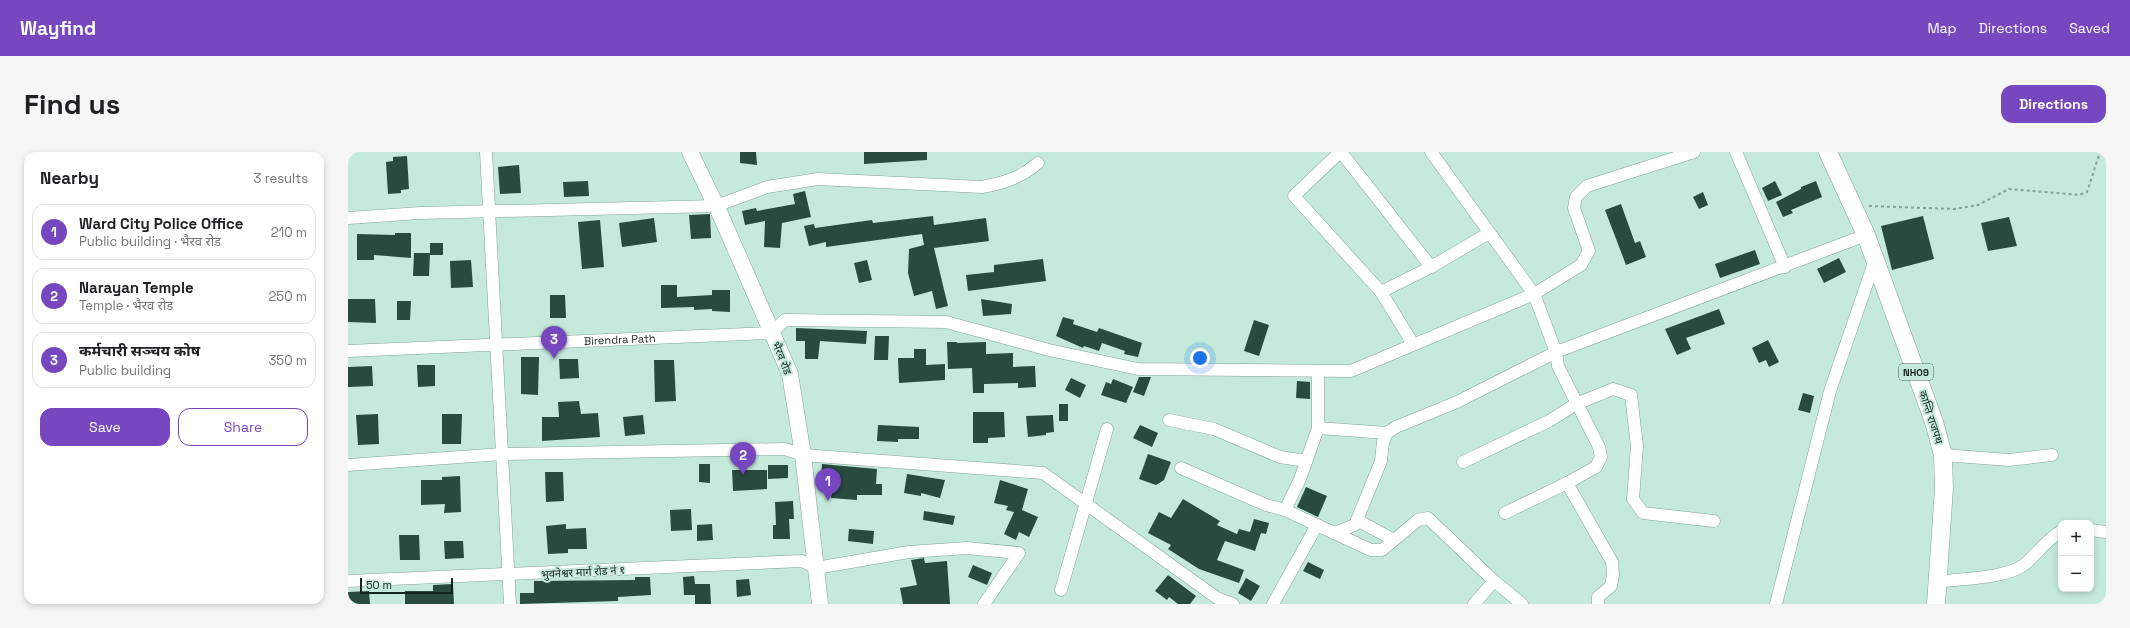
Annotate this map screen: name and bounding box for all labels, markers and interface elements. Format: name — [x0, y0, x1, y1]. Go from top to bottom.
text: Wayfind — [20, 16, 96, 41]
text: Map — [1927, 19, 1957, 37]
text: Directions — [1979, 19, 2047, 37]
text: Saved — [2069, 19, 2110, 37]
button: Directions — [2001, 85, 2106, 123]
text: Find us — [24, 86, 121, 122]
text: Nearby — [40, 167, 99, 189]
text: 3 results — [254, 170, 308, 187]
text: Ward City Police Office — [79, 214, 244, 233]
text: 1 — [51, 224, 57, 241]
text: 210 m — [271, 224, 307, 241]
text: Public building · भैरव रोड — [79, 233, 221, 250]
text: Narayan Temple — [79, 278, 194, 297]
text: 2 — [50, 288, 58, 305]
text: 250 m — [269, 288, 307, 305]
text: Temple · भैरव रोड — [79, 297, 173, 314]
pin: 3 — [541, 326, 567, 359]
street label: Birendra Path — [584, 331, 656, 348]
street label: भैरव रोड — [769, 339, 795, 377]
text: कर्मचारी सञ्चय कोष — [79, 341, 200, 360]
your location — [1190, 348, 1210, 368]
text: 3 — [50, 352, 58, 369]
text: 350 m — [269, 352, 307, 369]
text: Public building — [79, 362, 171, 379]
road number: NH09 — [1899, 364, 1933, 380]
street label: कान्ति राजपथ — [1916, 388, 1947, 446]
button: Save — [40, 408, 170, 446]
button: Share — [178, 408, 308, 446]
pin: 2 — [730, 442, 756, 475]
pin: 1 — [815, 468, 841, 501]
map controls — [2058, 520, 2094, 592]
button: + — [2058, 520, 2094, 556]
button: − — [2058, 556, 2094, 592]
street label: भुवनेश्वर मार्ग रोड नं १ — [541, 563, 625, 581]
scale bar — [360, 576, 453, 595]
text: 50 m — [366, 578, 392, 592]

